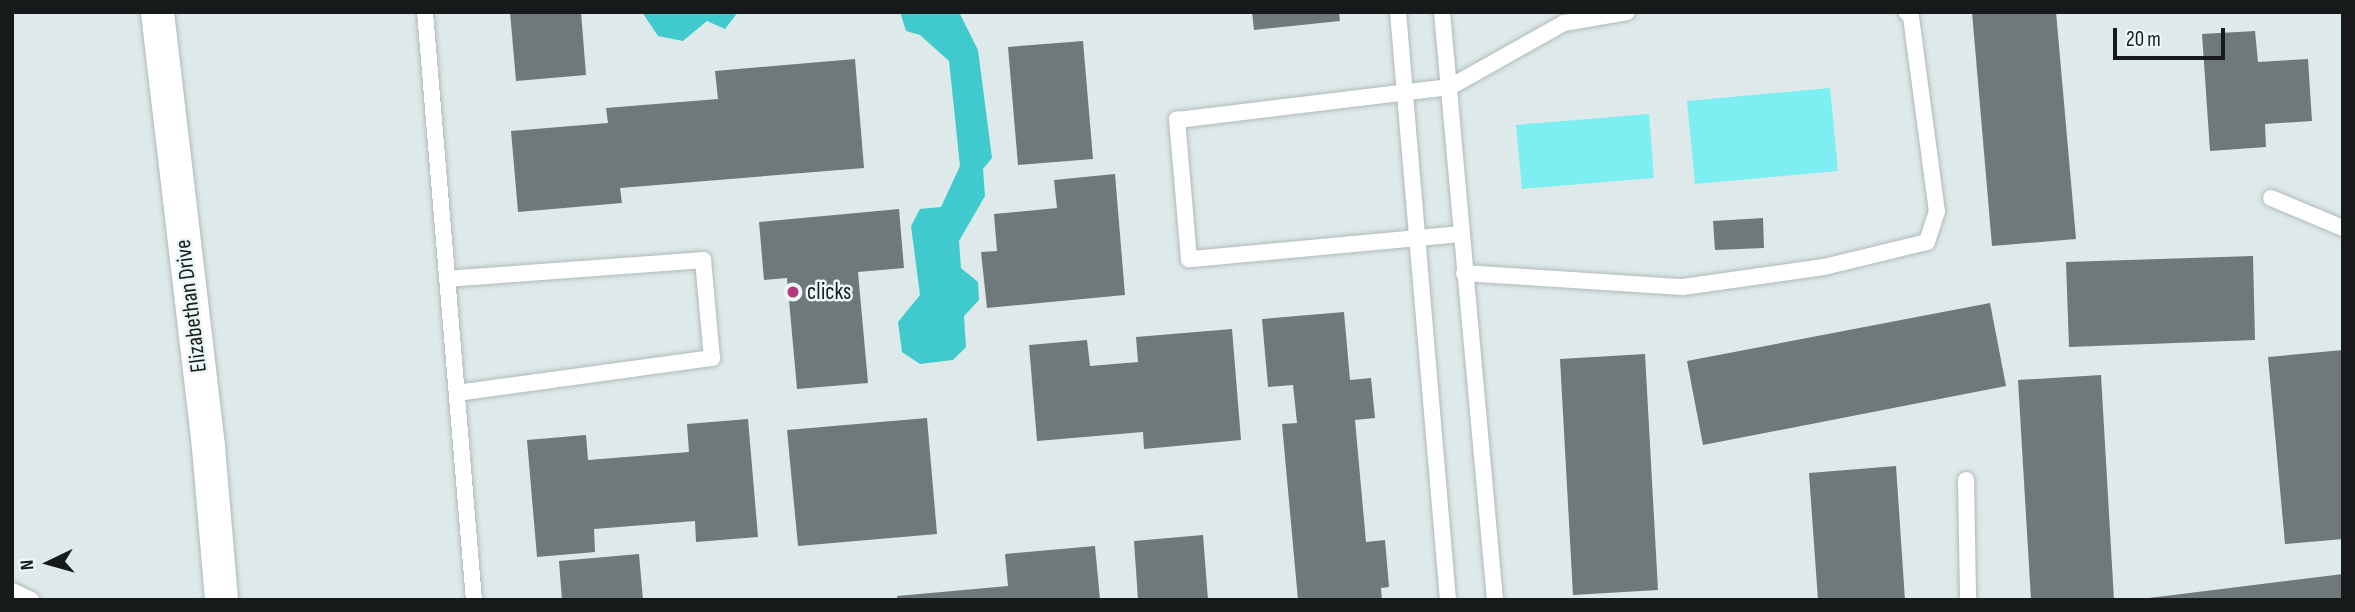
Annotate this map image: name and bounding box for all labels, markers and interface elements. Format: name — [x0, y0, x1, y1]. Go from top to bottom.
scale bar — [2117, 14, 2229, 58]
text: 20 m — [2126, 27, 2161, 52]
street label: Elizabethan Drive — [169, 238, 213, 374]
place label: clicks — [807, 278, 851, 306]
marker: clicks — [785, 284, 801, 300]
north arrow — [14, 528, 84, 598]
text: N — [16, 559, 39, 571]

